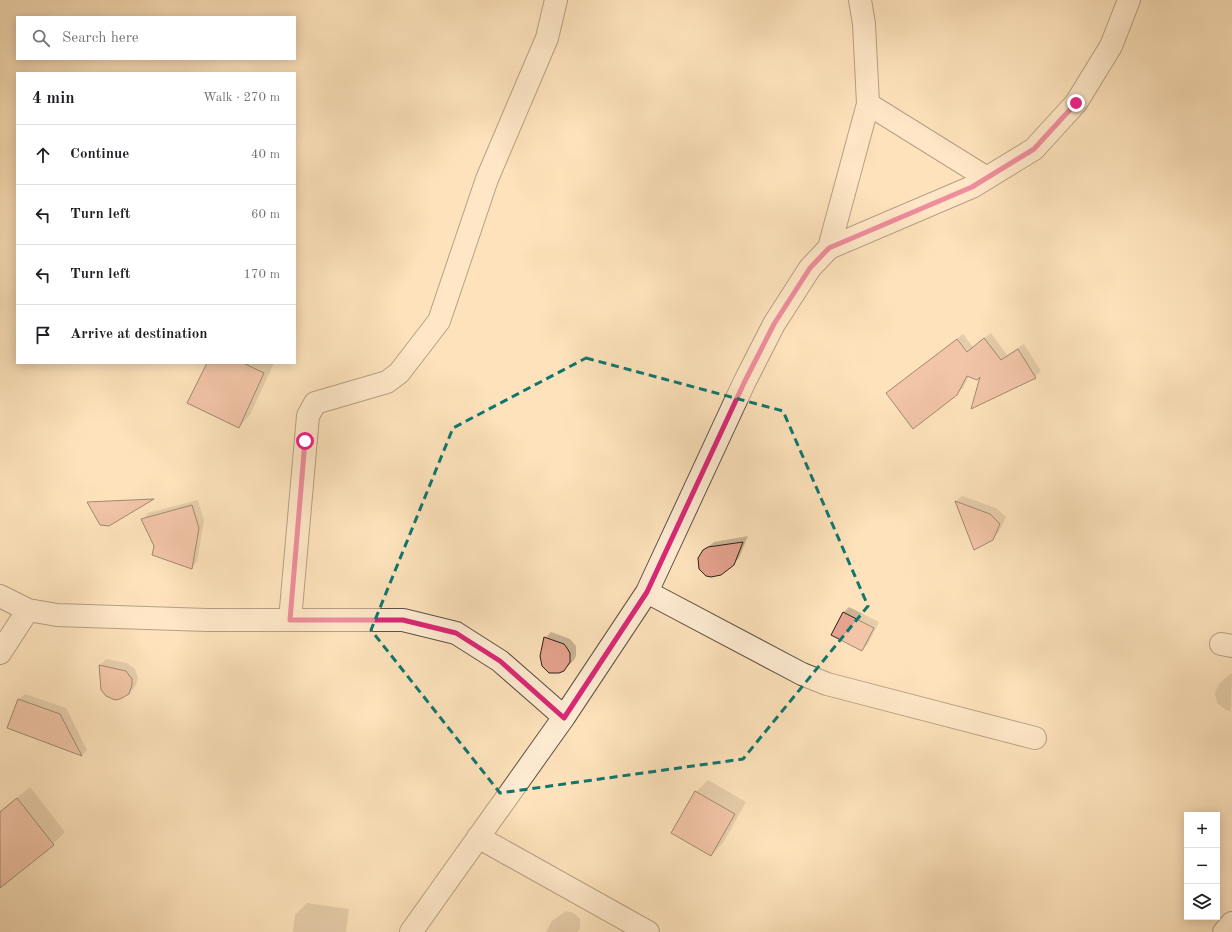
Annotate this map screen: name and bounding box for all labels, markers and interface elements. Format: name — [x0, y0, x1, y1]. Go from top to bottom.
search box — [16, 16, 296, 60]
icon: search — [30, 27, 52, 49]
text: Search here — [62, 31, 139, 46]
text: 4 min — [32, 90, 75, 107]
text: Walk · 270 m — [203, 91, 280, 104]
route end — [1067, 94, 1085, 112]
icon: ahead — [32, 144, 54, 166]
text: Continue — [70, 147, 129, 162]
text: 40 m — [251, 148, 280, 161]
icon: left — [32, 204, 54, 226]
text: Turn left — [70, 207, 130, 222]
text: 60 m — [251, 208, 280, 221]
icon: left — [32, 264, 54, 286]
text: Turn left — [70, 267, 130, 282]
text: 170 m — [243, 268, 280, 281]
icon: arrive — [32, 324, 54, 346]
text: Arrive at destination — [70, 327, 208, 342]
route start — [296, 432, 314, 450]
map controls — [1184, 812, 1220, 920]
button: + — [1184, 812, 1220, 848]
button: − — [1184, 848, 1220, 884]
button: layers — [1184, 884, 1220, 920]

